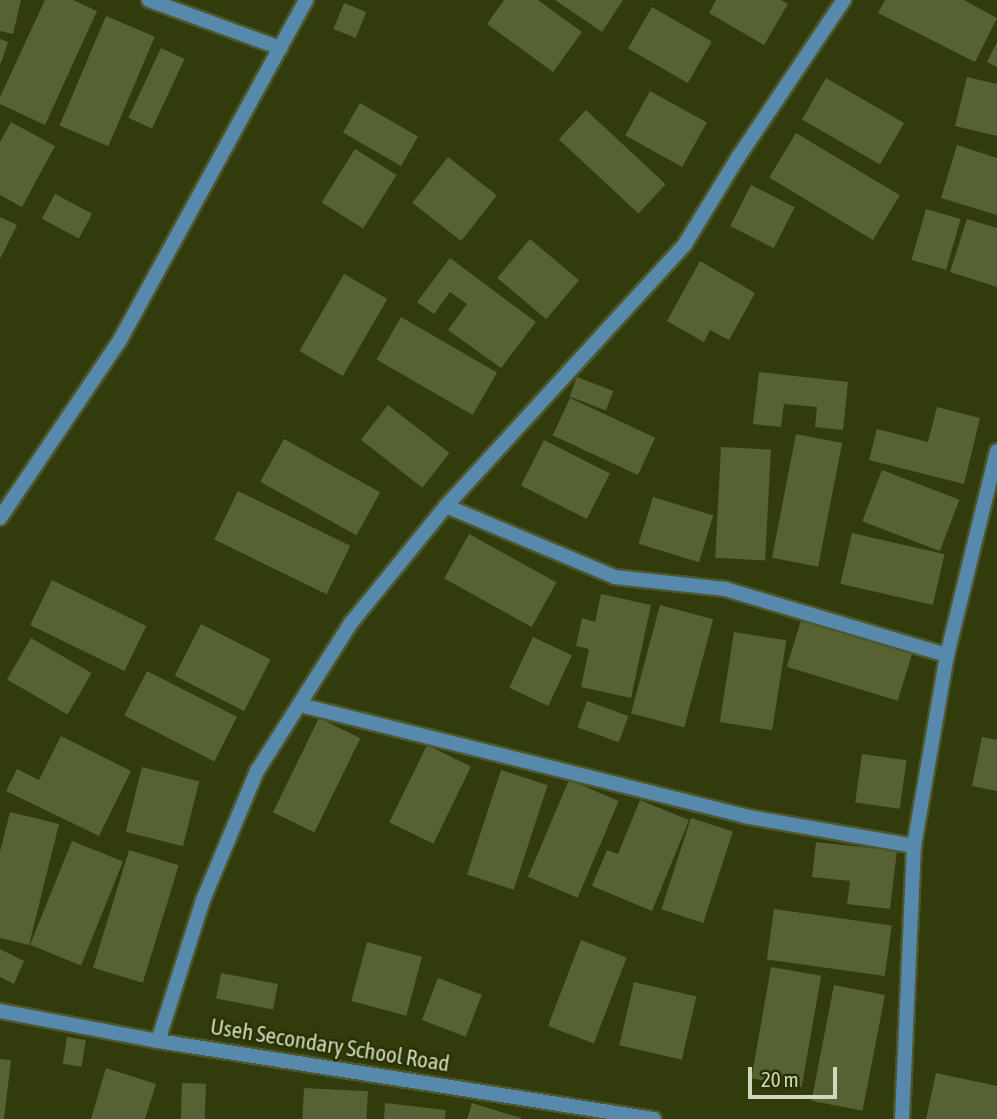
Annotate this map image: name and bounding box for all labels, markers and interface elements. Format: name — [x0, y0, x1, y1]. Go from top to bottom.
street label: Useh Secondary School Road — [208, 1012, 452, 1078]
scale bar — [752, 1052, 841, 1096]
text: 20 m — [761, 1067, 799, 1091]

